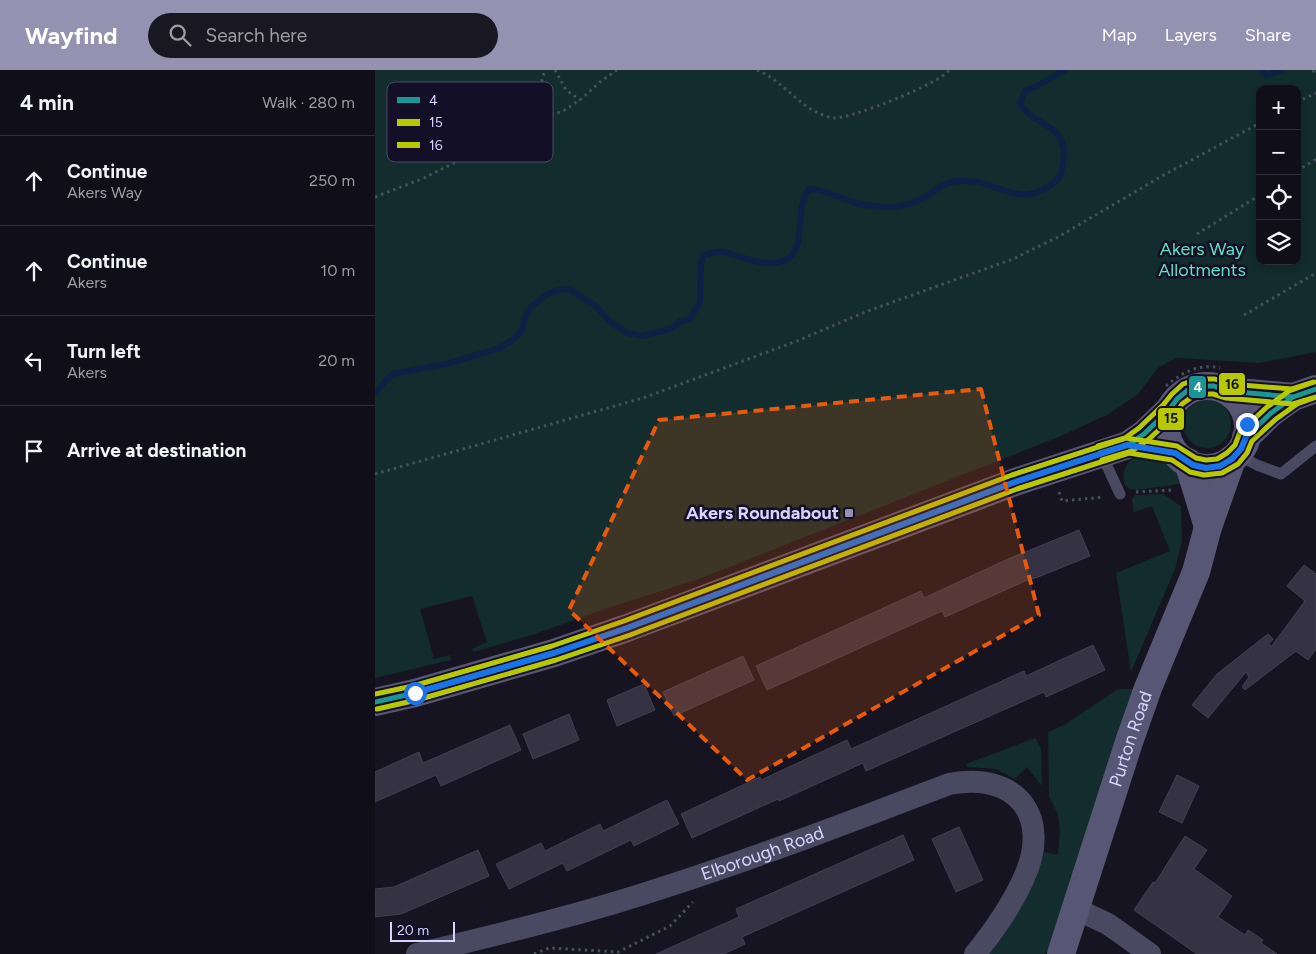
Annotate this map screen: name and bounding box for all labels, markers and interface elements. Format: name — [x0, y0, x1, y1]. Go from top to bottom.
search box — [148, 13, 498, 58]
text: Wayfind — [25, 21, 118, 50]
icon: search — [166, 21, 194, 49]
text: Search here — [206, 24, 307, 47]
text: Map — [1102, 24, 1137, 46]
text: Layers — [1165, 24, 1217, 46]
text: Share — [1245, 24, 1291, 46]
legend — [387, 82, 553, 162]
map controls — [1256, 85, 1301, 265]
button: + — [1256, 85, 1301, 130]
text: 4 min — [20, 90, 74, 115]
text: 4 — [429, 92, 438, 109]
text: Walk · 280 m — [262, 93, 355, 112]
text: 15 — [429, 114, 443, 131]
button: − — [1256, 130, 1301, 175]
text: 16 — [429, 137, 443, 154]
text: Continue — [67, 160, 147, 183]
icon: ahead — [20, 167, 48, 195]
text: 250 m — [309, 171, 355, 190]
button: locate — [1256, 175, 1301, 220]
text: Akers Way — [67, 183, 142, 202]
button: layers — [1256, 220, 1301, 265]
park label: Akers Way Allotments — [1158, 238, 1246, 281]
text: Continue — [67, 250, 147, 273]
icon: ahead — [20, 257, 48, 285]
text: 10 m — [321, 261, 355, 280]
text: Akers — [67, 273, 107, 292]
text: Turn left — [67, 340, 141, 363]
icon: left — [20, 347, 48, 375]
text: 20 m — [318, 351, 355, 370]
text: Akers — [67, 363, 107, 382]
line badge: 16 — [1218, 372, 1246, 396]
line badge: 4 — [1188, 375, 1207, 399]
text: 16 — [1225, 376, 1239, 393]
text: 4 — [1194, 379, 1203, 396]
line badge: 15 — [1157, 407, 1185, 431]
text: 15 — [1164, 410, 1178, 427]
route end — [1236, 413, 1259, 436]
icon: arrive — [20, 437, 48, 465]
text: Arrive at destination — [67, 439, 246, 462]
place label: Akers Roundabout — [686, 502, 839, 524]
marker: Akers Roundabout — [843, 507, 855, 519]
route start — [404, 682, 427, 705]
street label: Purton Road — [1104, 688, 1157, 790]
street label: Elborough Road — [698, 821, 827, 885]
scale bar — [390, 919, 455, 942]
text: 20 m — [397, 922, 429, 939]

